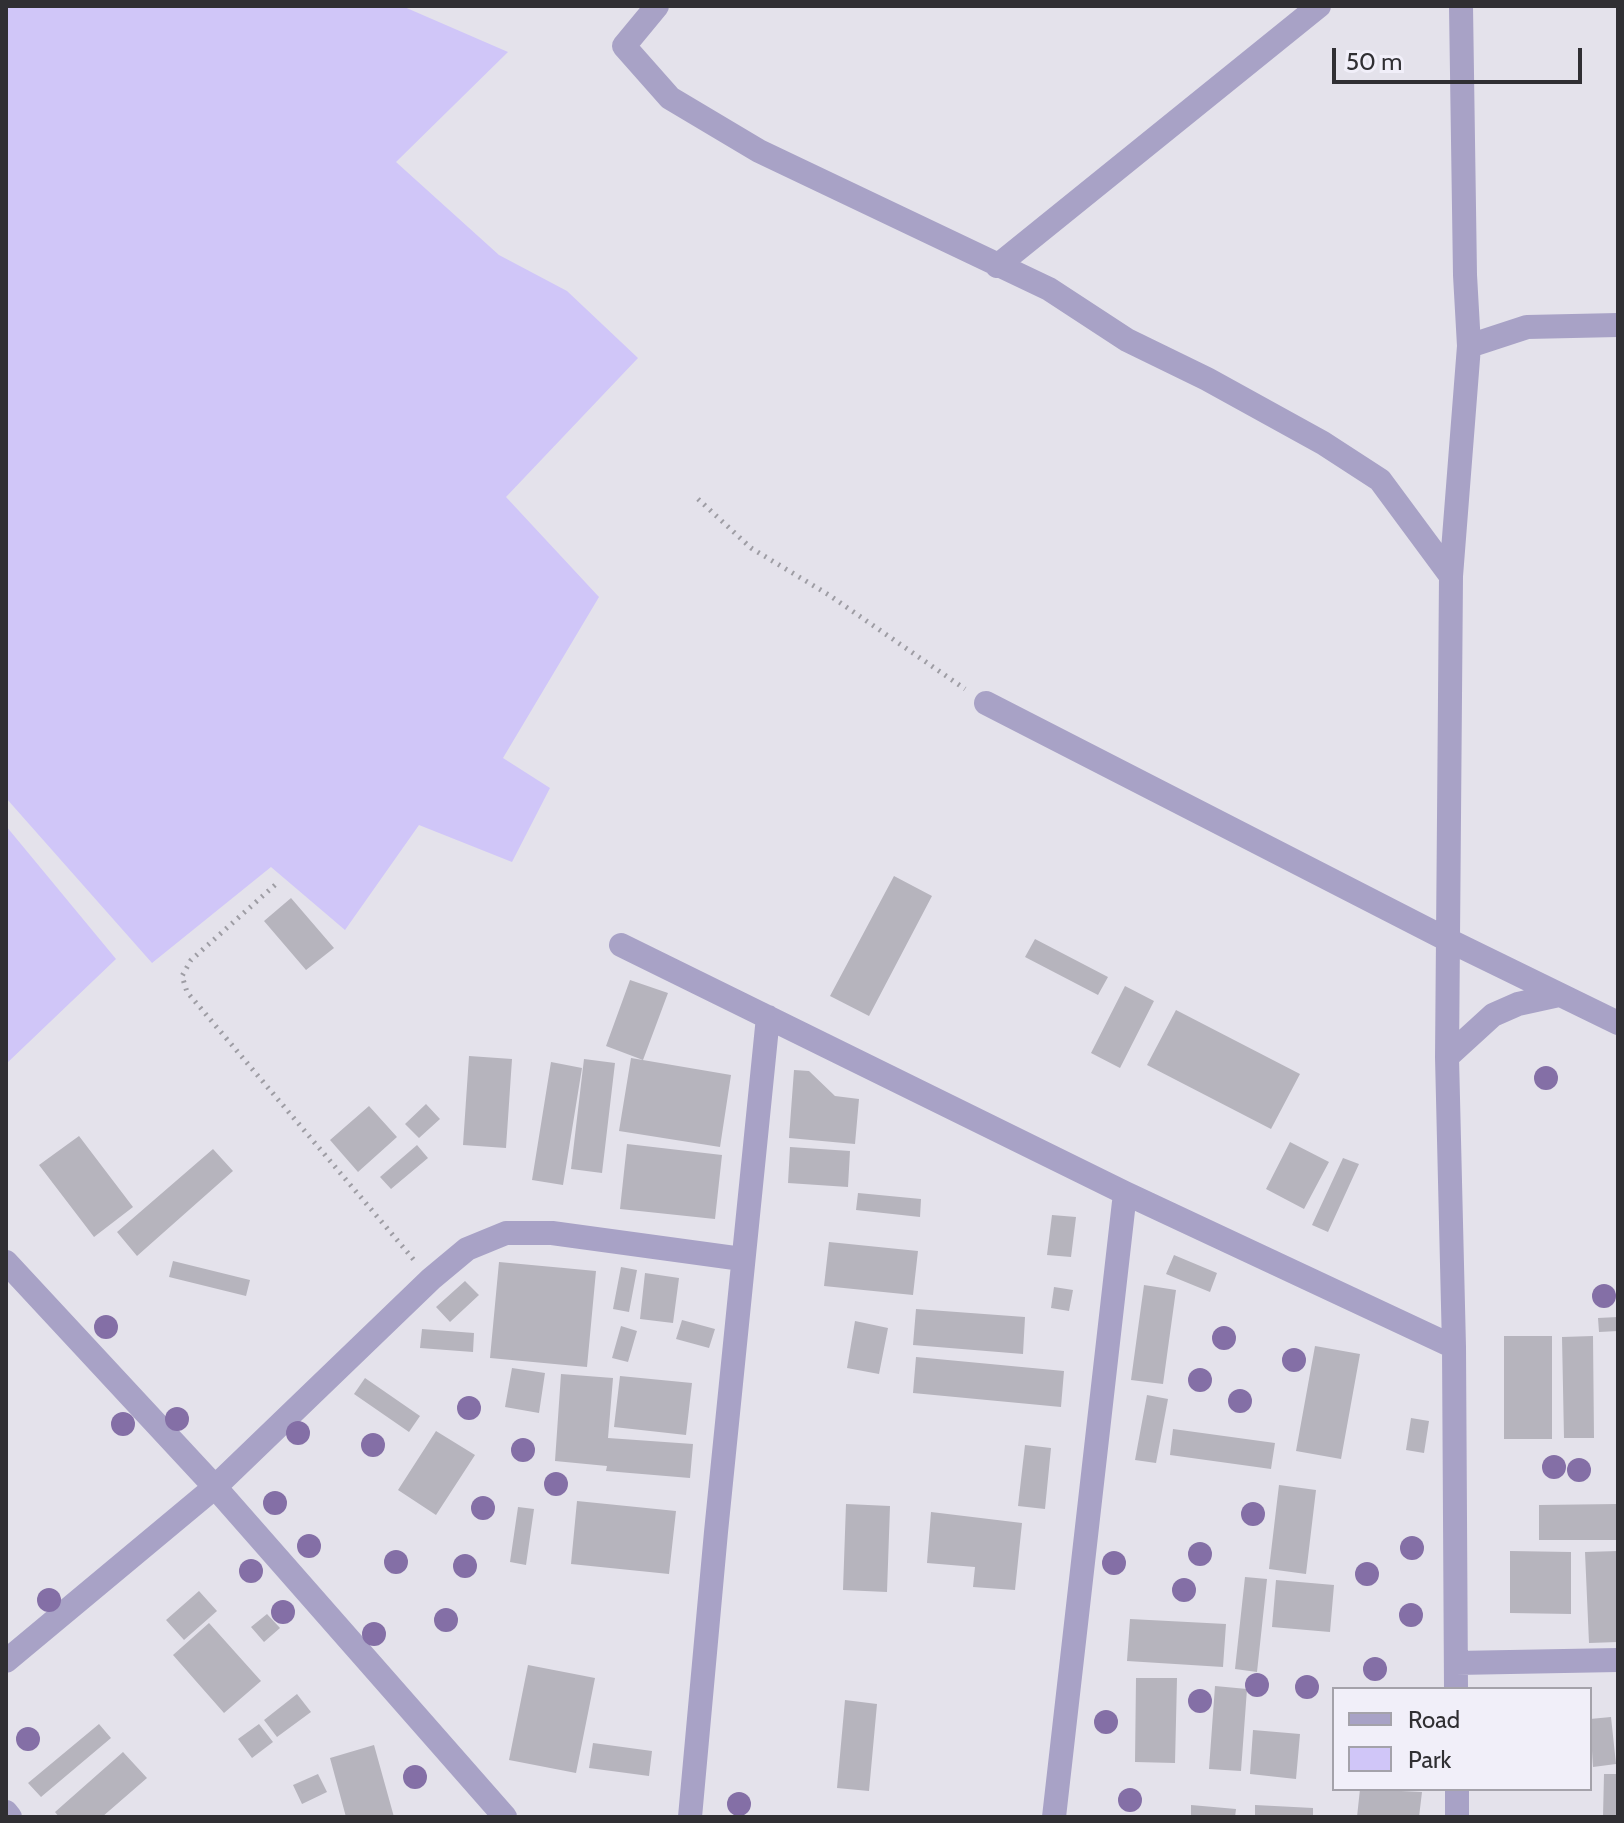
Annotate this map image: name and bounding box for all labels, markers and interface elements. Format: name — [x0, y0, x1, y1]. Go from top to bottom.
scale bar — [1336, 32, 1586, 82]
text: 50 m — [1346, 47, 1402, 76]
legend — [1332, 1687, 1592, 1791]
text: Road — [1408, 1705, 1460, 1734]
text: Park — [1408, 1745, 1451, 1774]

